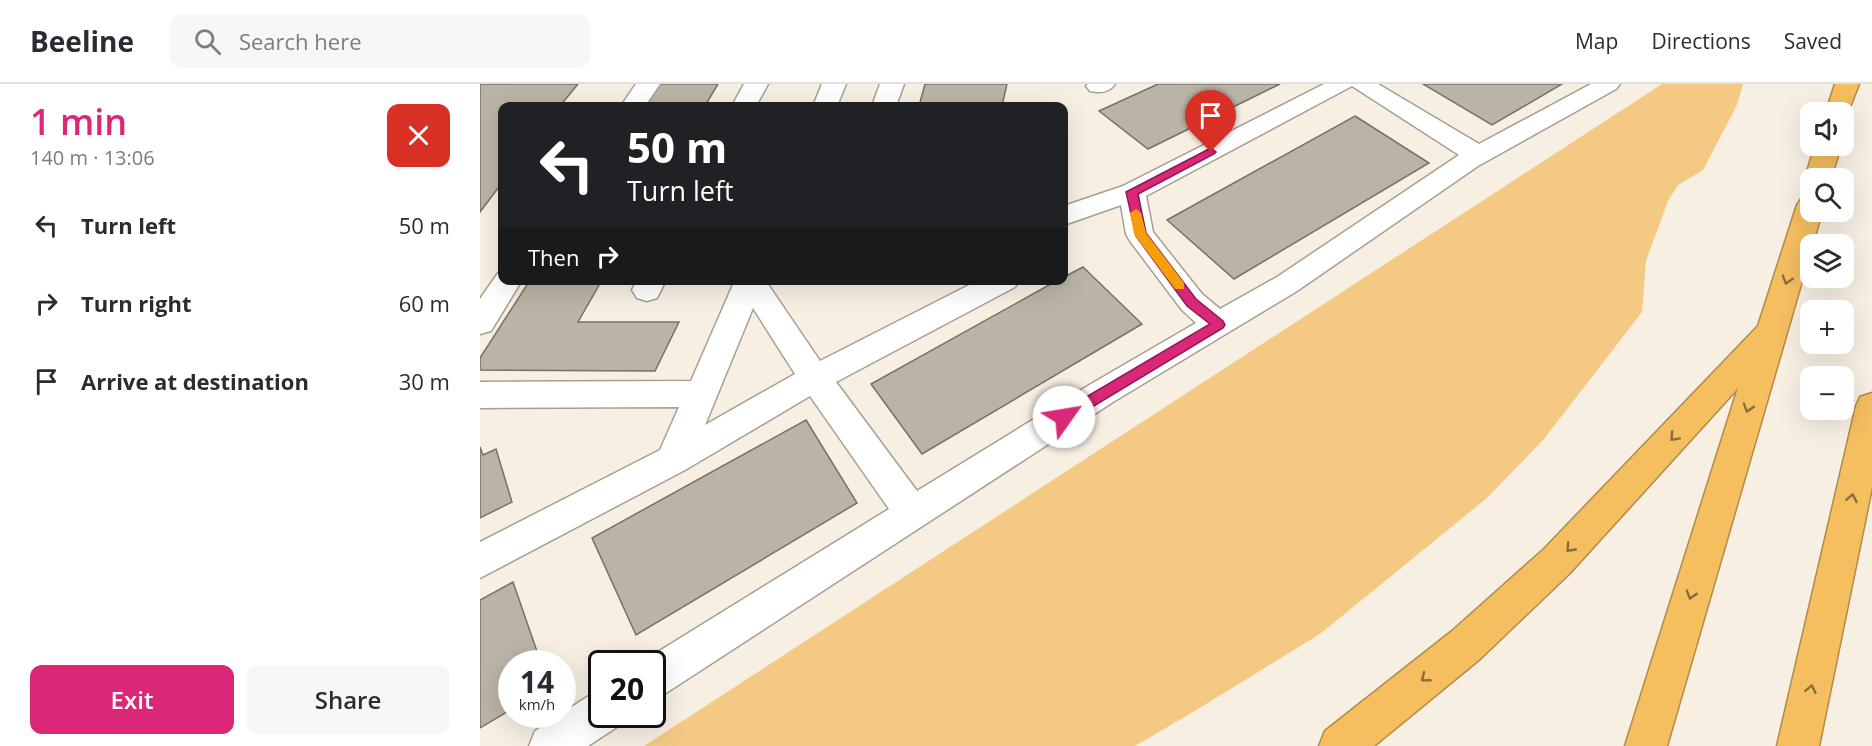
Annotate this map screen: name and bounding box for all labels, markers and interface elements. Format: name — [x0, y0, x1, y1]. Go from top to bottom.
search box — [170, 14, 590, 68]
text: Beeline — [30, 22, 134, 60]
icon: search — [191, 25, 224, 58]
text: Search here — [239, 26, 362, 56]
text: Map — [1575, 27, 1618, 55]
text: Directions — [1651, 27, 1751, 55]
text: Saved — [1784, 27, 1842, 55]
pin — [1185, 90, 1236, 152]
text: 1 min — [30, 97, 127, 146]
icon: arrive — [1194, 99, 1227, 132]
map controls — [1800, 102, 1854, 420]
button: sound — [1800, 102, 1854, 156]
button: close — [387, 104, 450, 167]
text: 50 m — [627, 118, 727, 175]
icon: left — [528, 126, 606, 204]
text: 140 m · 13:06 — [30, 144, 155, 171]
button: search — [1800, 168, 1854, 222]
text: Turn left — [627, 172, 734, 209]
icon: left — [30, 209, 63, 242]
text: Turn left — [81, 210, 176, 240]
text: 50 m — [399, 210, 450, 240]
button: layers — [1800, 234, 1854, 288]
icon: right — [591, 240, 624, 273]
text: Then — [528, 242, 579, 272]
one-way arrow — [1782, 274, 1794, 285]
icon: right — [30, 287, 63, 320]
text: Turn right — [81, 288, 192, 318]
text: 60 m — [399, 288, 450, 318]
button: + — [1800, 300, 1854, 354]
icon: arrive — [30, 365, 63, 398]
text: Arrive at destination — [81, 366, 309, 396]
text: 30 m — [399, 366, 450, 396]
button: − — [1800, 366, 1854, 420]
position arrow — [1032, 385, 1096, 449]
one-way arrow — [1743, 402, 1755, 413]
one-way arrow — [1670, 430, 1681, 440]
one-way arrow — [1845, 493, 1858, 503]
one-way arrow — [1566, 541, 1577, 552]
one-way arrow — [1686, 589, 1698, 600]
speed limit sign: 20 — [588, 650, 666, 728]
text: 14 — [520, 661, 554, 702]
button: Exit — [30, 665, 234, 734]
button: Share — [246, 665, 450, 734]
one-way arrow — [1421, 671, 1432, 682]
one-way arrow — [1804, 684, 1817, 694]
text: km/h — [519, 694, 555, 714]

